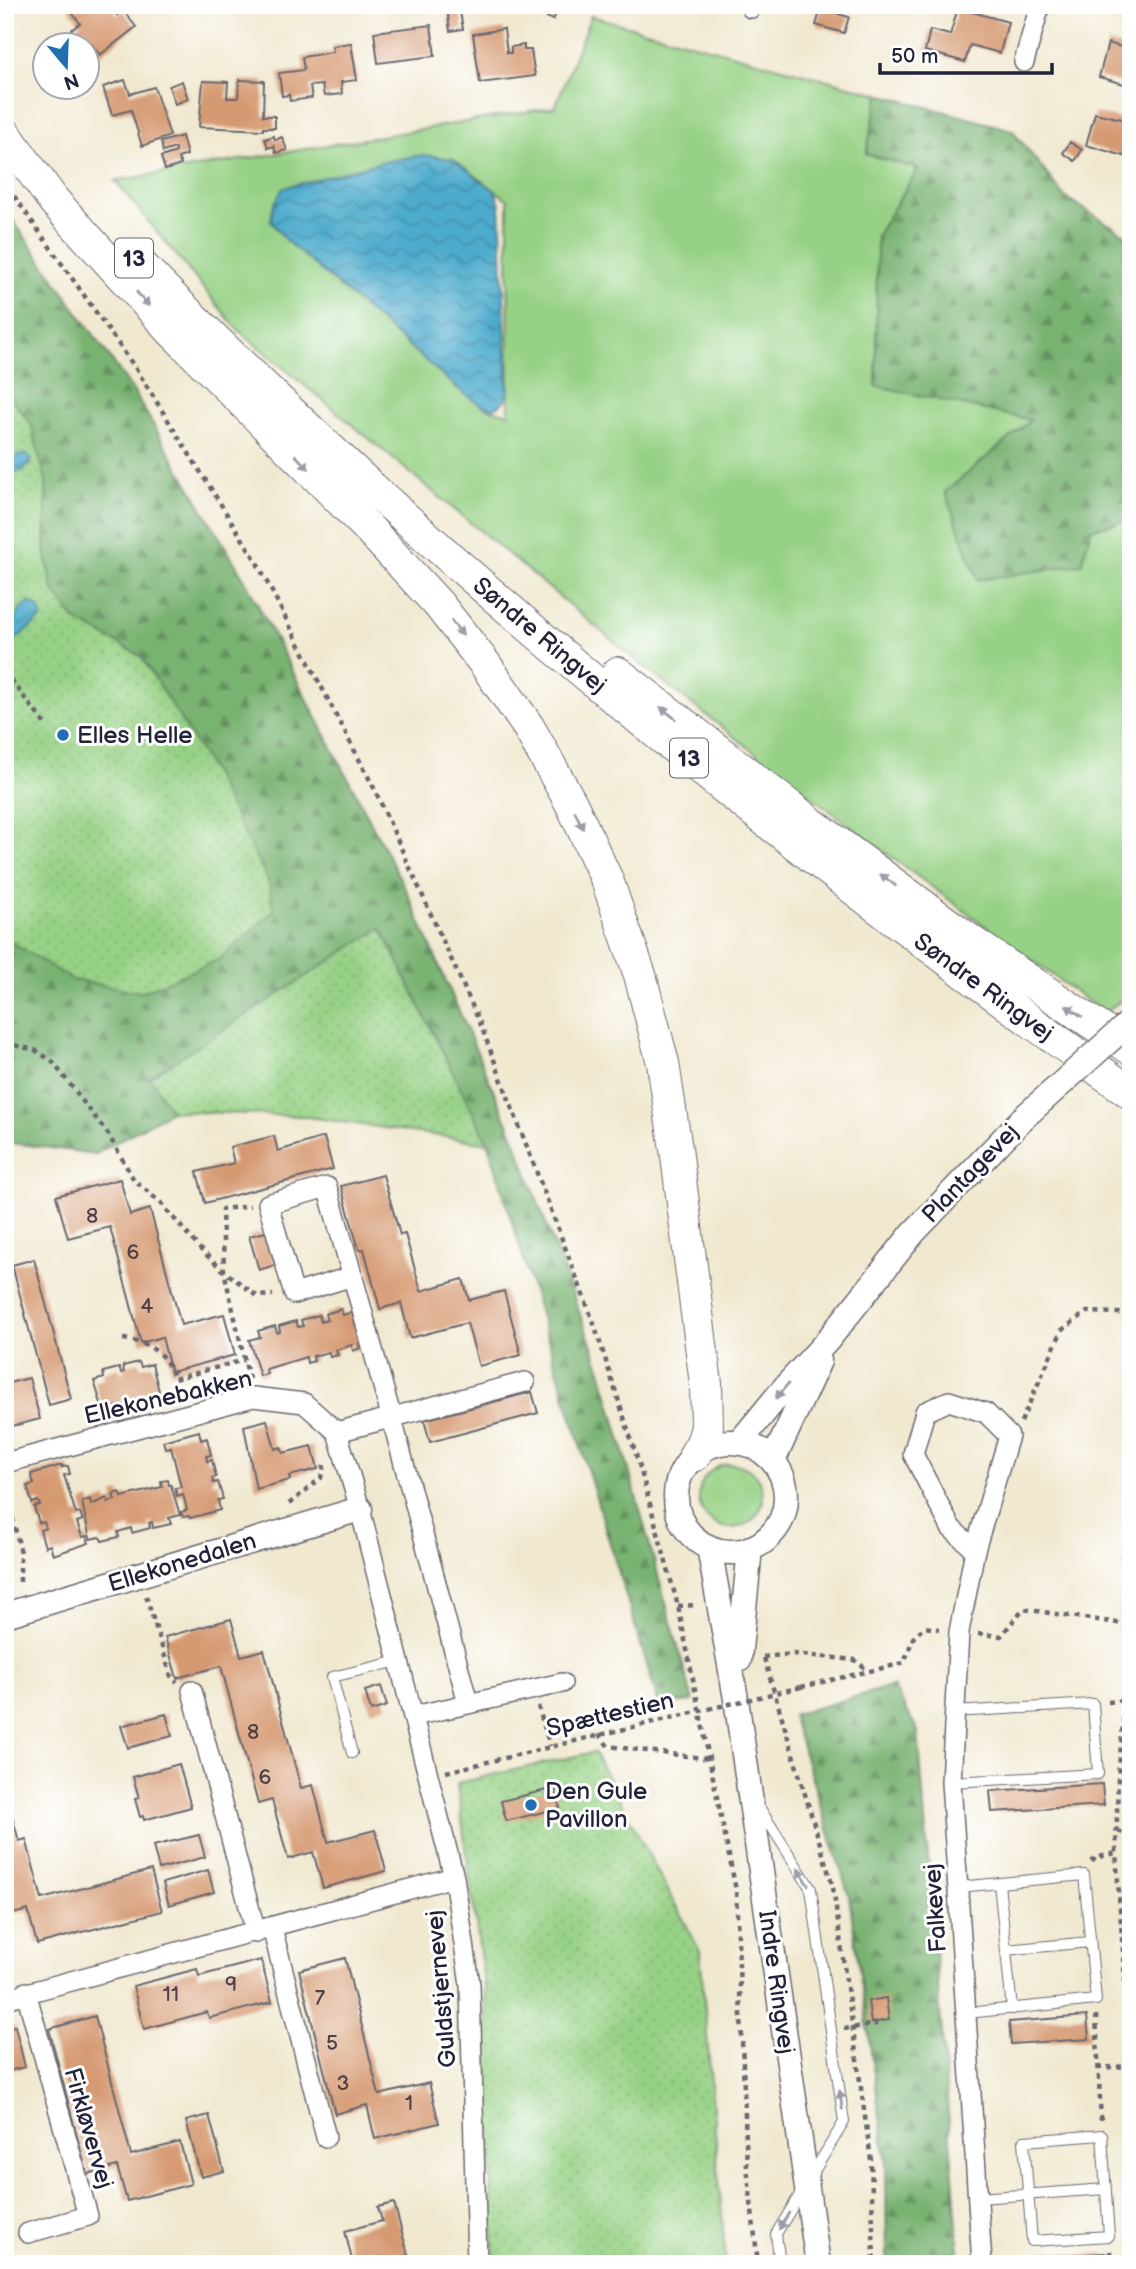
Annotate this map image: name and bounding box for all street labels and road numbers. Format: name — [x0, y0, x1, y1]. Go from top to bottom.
road number: 13 — [115, 238, 153, 278]
street label: Søndre Ringvej — [467, 571, 612, 700]
road number: 13 — [670, 738, 708, 778]
street label: Søndre Ringvej — [908, 927, 1059, 1048]
street label: Plantagevej — [916, 1118, 1025, 1229]
street label: Ellekonebakken — [81, 1364, 255, 1431]
street label: Ellekonedalen — [104, 1526, 260, 1599]
street label: Spættestien — [544, 1686, 677, 1743]
street label: Falkevej — [918, 1862, 953, 1953]
street label: Indre Ringvej — [752, 1908, 801, 2056]
street label: Guldstjernevej — [420, 1909, 463, 2069]
street label: Firkløvervej — [57, 2064, 120, 2192]

